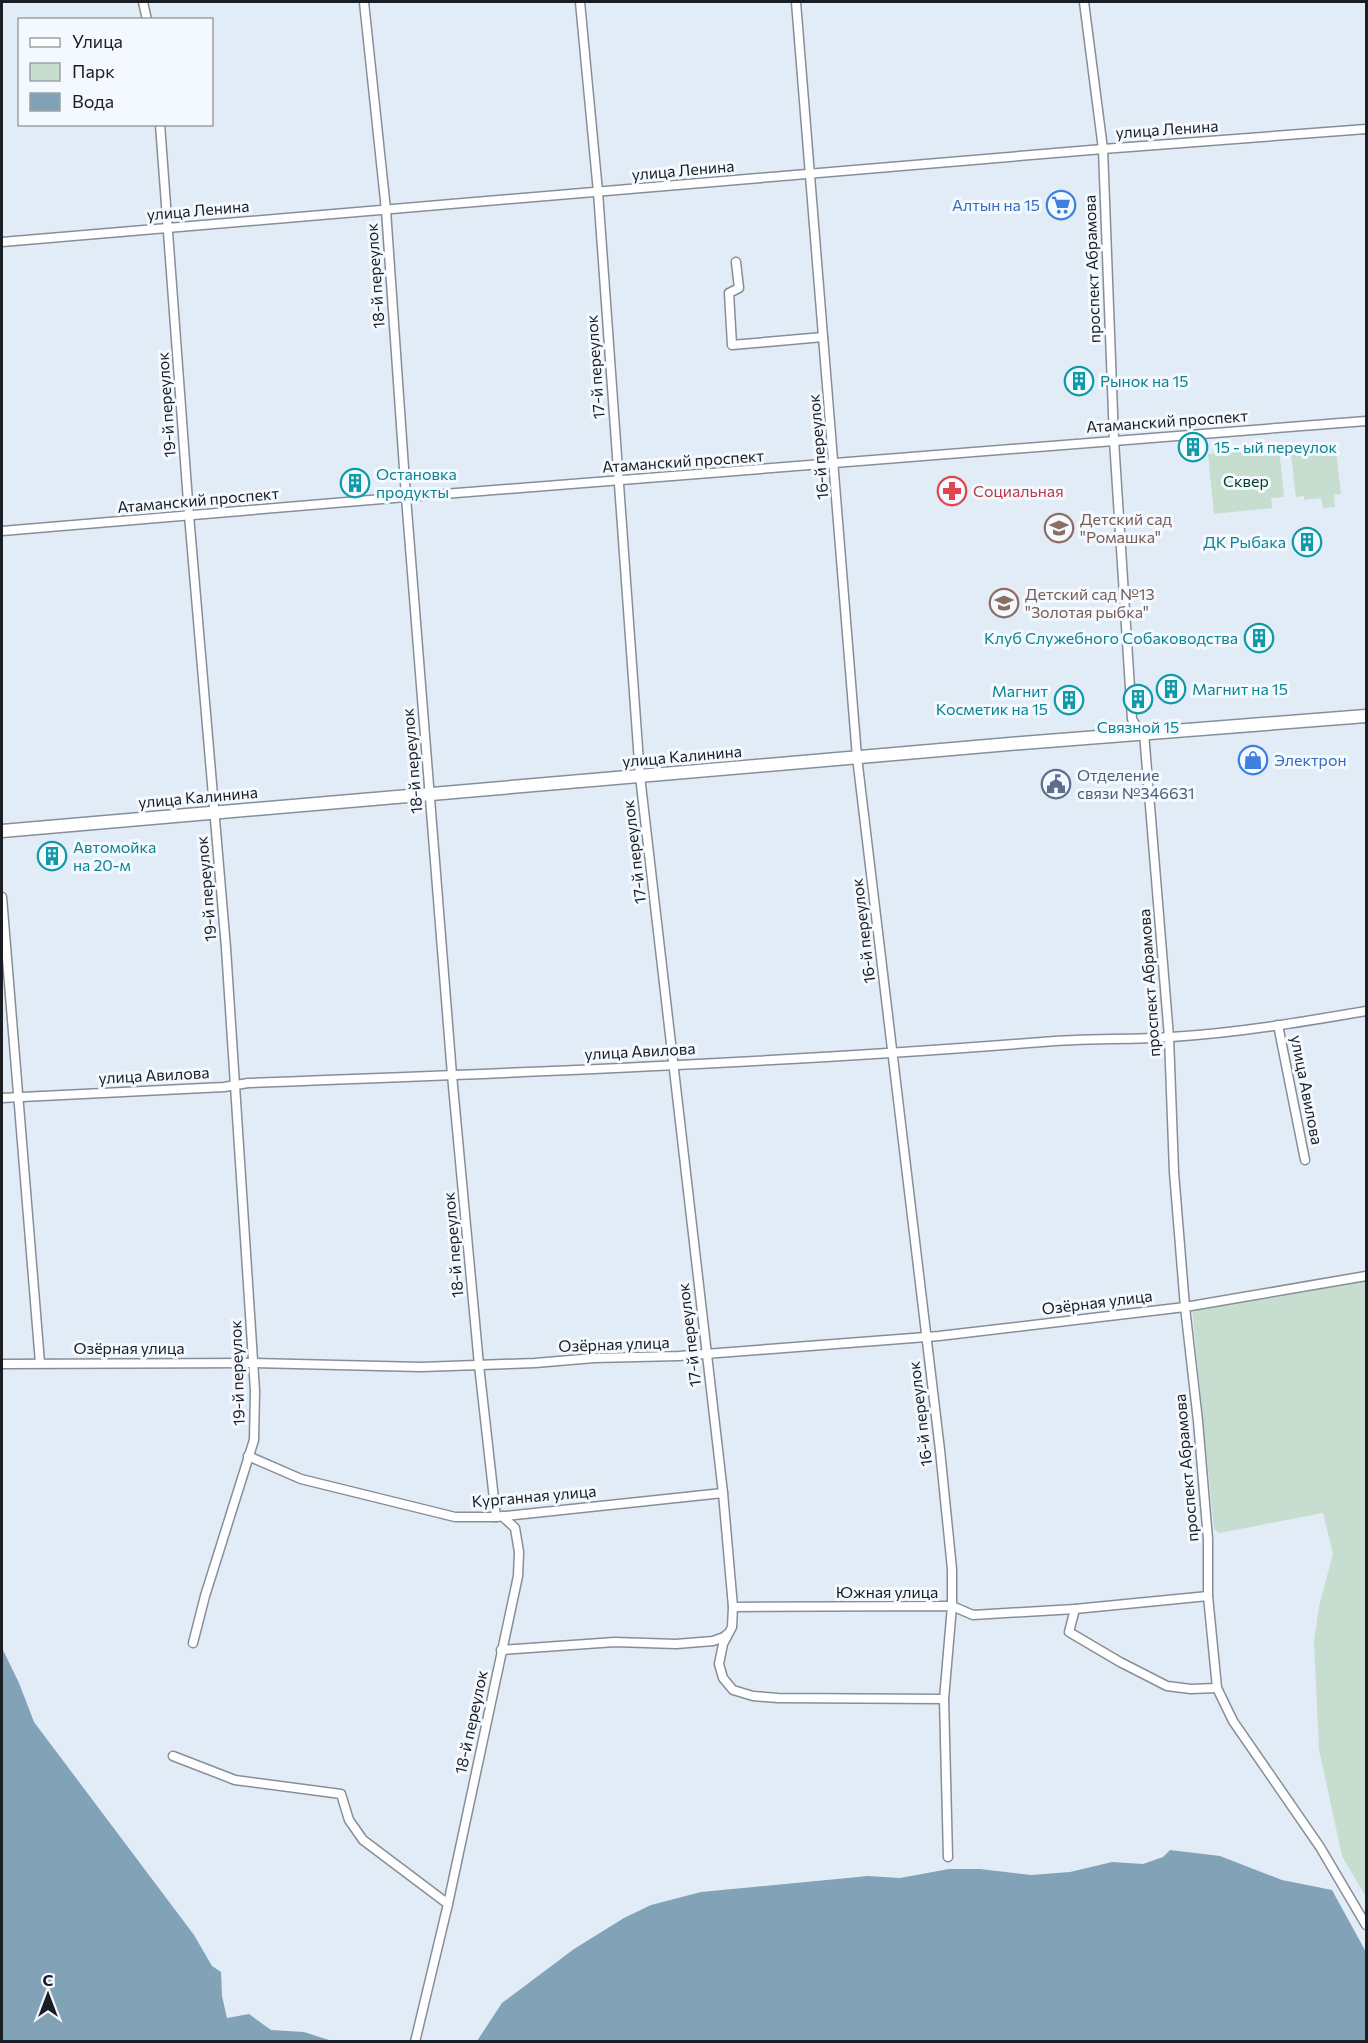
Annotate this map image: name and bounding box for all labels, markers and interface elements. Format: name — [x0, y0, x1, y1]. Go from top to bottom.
legend — [18, 18, 213, 126]
text: Улица — [72, 30, 123, 52]
text: Парк — [72, 60, 115, 82]
text: Вода — [72, 90, 114, 112]
street label: улица Ленина — [1115, 115, 1219, 142]
street label: улица Ленина — [631, 156, 735, 183]
supermarket icon: Алтын на 15 — [1045, 189, 1077, 221]
place label: Алтын на 15 — [952, 195, 1040, 214]
street label: проспект Абрамова — [1079, 195, 1104, 343]
street label: улица Ленина — [146, 196, 250, 223]
street label: 18-й переулок — [361, 222, 388, 329]
street label: 17-й переулок — [581, 314, 608, 420]
street label: 19-й переулок — [152, 351, 179, 458]
building icon: Рынок на 15 — [1063, 365, 1095, 397]
place label: Рынок на 15 — [1100, 371, 1188, 390]
street label: 16-й переулок — [803, 393, 832, 501]
street label: Атаманский проспект — [1085, 405, 1249, 436]
building icon: 15 - ый переулок — [1177, 431, 1209, 463]
place label: 15 - ый переулок — [1214, 437, 1337, 456]
street label: Атаманский проспект — [601, 445, 765, 476]
place label: Остановка продукты — [376, 464, 457, 501]
building icon: Остановка продукты — [339, 467, 371, 499]
park label: Сквер — [1223, 471, 1269, 490]
pharmacy icon: Социальная — [936, 475, 968, 507]
place label: Социальная — [973, 481, 1064, 500]
street label: Атаманский проспект — [116, 483, 280, 516]
place label: Детский сад "Ромашка" — [1080, 509, 1172, 546]
school or university icon: Детский сад "Ромашка" — [1043, 512, 1075, 544]
building icon: ДК Рыбака — [1291, 526, 1323, 558]
place label: ДК Рыбака — [1203, 532, 1286, 551]
place label: Детский сад №13 "Золотая рыбка" — [1025, 584, 1155, 621]
school or university icon: Детский сад №13 "Золотая рыбка" — [988, 587, 1020, 619]
building icon: Клуб Служебного Собаководства — [1243, 622, 1275, 654]
place label: Клуб Служебного Собаководства — [984, 628, 1238, 647]
building icon: Магнит на 15 — [1155, 673, 1187, 705]
place label: Магнит на 15 — [1192, 679, 1288, 698]
place label: Магнит Косметик на 15 — [936, 681, 1048, 718]
building icon: Связной 15 — [1122, 683, 1154, 715]
building icon: Магнит Косметик на 15 — [1053, 684, 1085, 716]
street label: 18-й переулок — [397, 707, 426, 815]
place label: Связной 15 — [1097, 717, 1179, 736]
street label: улица Калинина — [621, 741, 743, 770]
shop icon: Электрон — [1237, 744, 1269, 776]
place label: Электрон — [1274, 750, 1347, 769]
place label: Отделение связи №346631 — [1077, 765, 1195, 802]
public building icon: Отделение связи №346631 — [1040, 768, 1072, 800]
street label: улица Калинина — [137, 782, 259, 811]
street label: 17-й переулок — [618, 799, 649, 905]
street label: 19-й переулок — [191, 835, 220, 943]
place label: Автомойка на 20-м — [73, 837, 156, 874]
building icon: Автомойка на 20-м — [36, 840, 68, 872]
street label: 16-й переулок — [847, 877, 878, 985]
street label: проспект Абрамова — [1134, 908, 1163, 1058]
street label: улица Авилова — [1288, 1034, 1327, 1146]
street label: улица Авилова — [584, 1038, 696, 1063]
street label: улица Авилова — [98, 1062, 210, 1087]
street label: 18-й переулок — [438, 1191, 467, 1299]
street label: 17-й переулок — [673, 1282, 704, 1388]
street label: Озёрная улица — [1041, 1285, 1153, 1318]
street label: 19-й переулок — [225, 1319, 248, 1426]
street label: Озёрная улица — [558, 1332, 670, 1355]
street label: Озёрная улица — [73, 1338, 185, 1357]
street label: 16-й переулок — [904, 1360, 935, 1468]
street label: проспект Абрамова — [1170, 1393, 1201, 1543]
street label: Курганная улица — [471, 1481, 597, 1510]
street label: Южная улица — [836, 1582, 938, 1601]
street label: 18-й переулок — [450, 1668, 491, 1776]
north arrow — [18, 1965, 78, 2025]
text: С — [43, 1970, 54, 1989]

